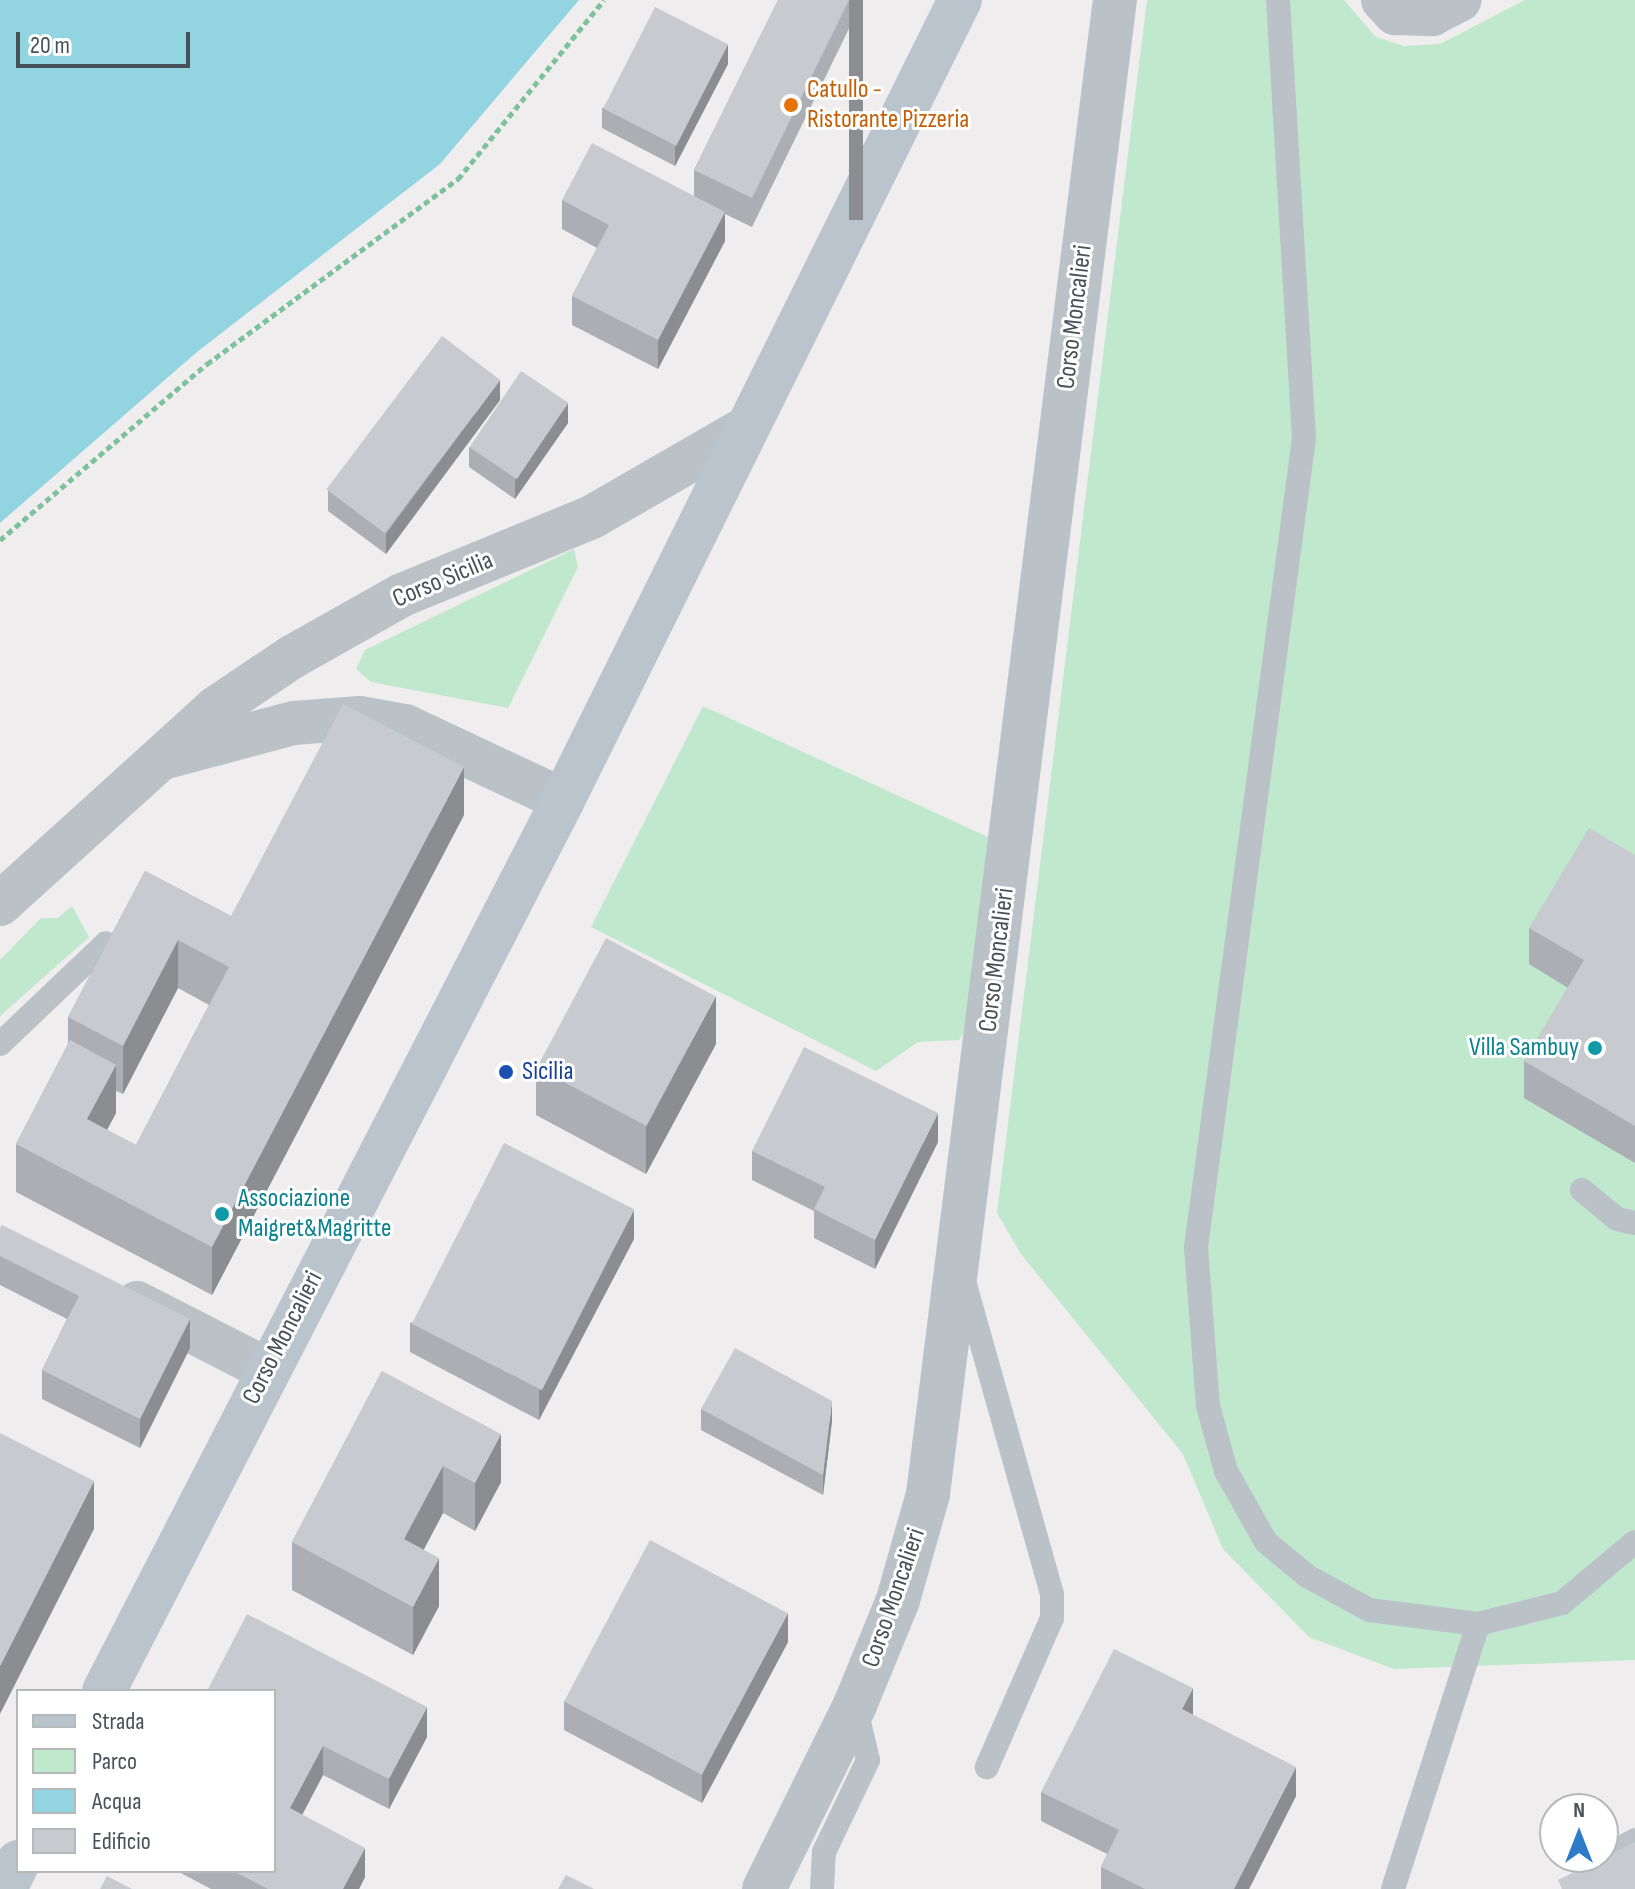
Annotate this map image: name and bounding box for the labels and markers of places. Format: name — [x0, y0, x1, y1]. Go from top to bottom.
place label: Catullo - Ristorante Pizzeria — [807, 74, 969, 136]
marker: Catullo - Ristorante Pizzeria — [782, 96, 800, 114]
place label: Villa Sambuy — [1469, 1032, 1579, 1064]
marker: Villa Sambuy — [1586, 1039, 1604, 1057]
place label: Sicilia — [522, 1056, 573, 1088]
marker: Sicilia — [497, 1063, 515, 1081]
place label: Associazione Maigret&Magritte — [238, 1183, 391, 1244]
marker: Associazione Maigret&Magritte — [213, 1205, 231, 1223]

